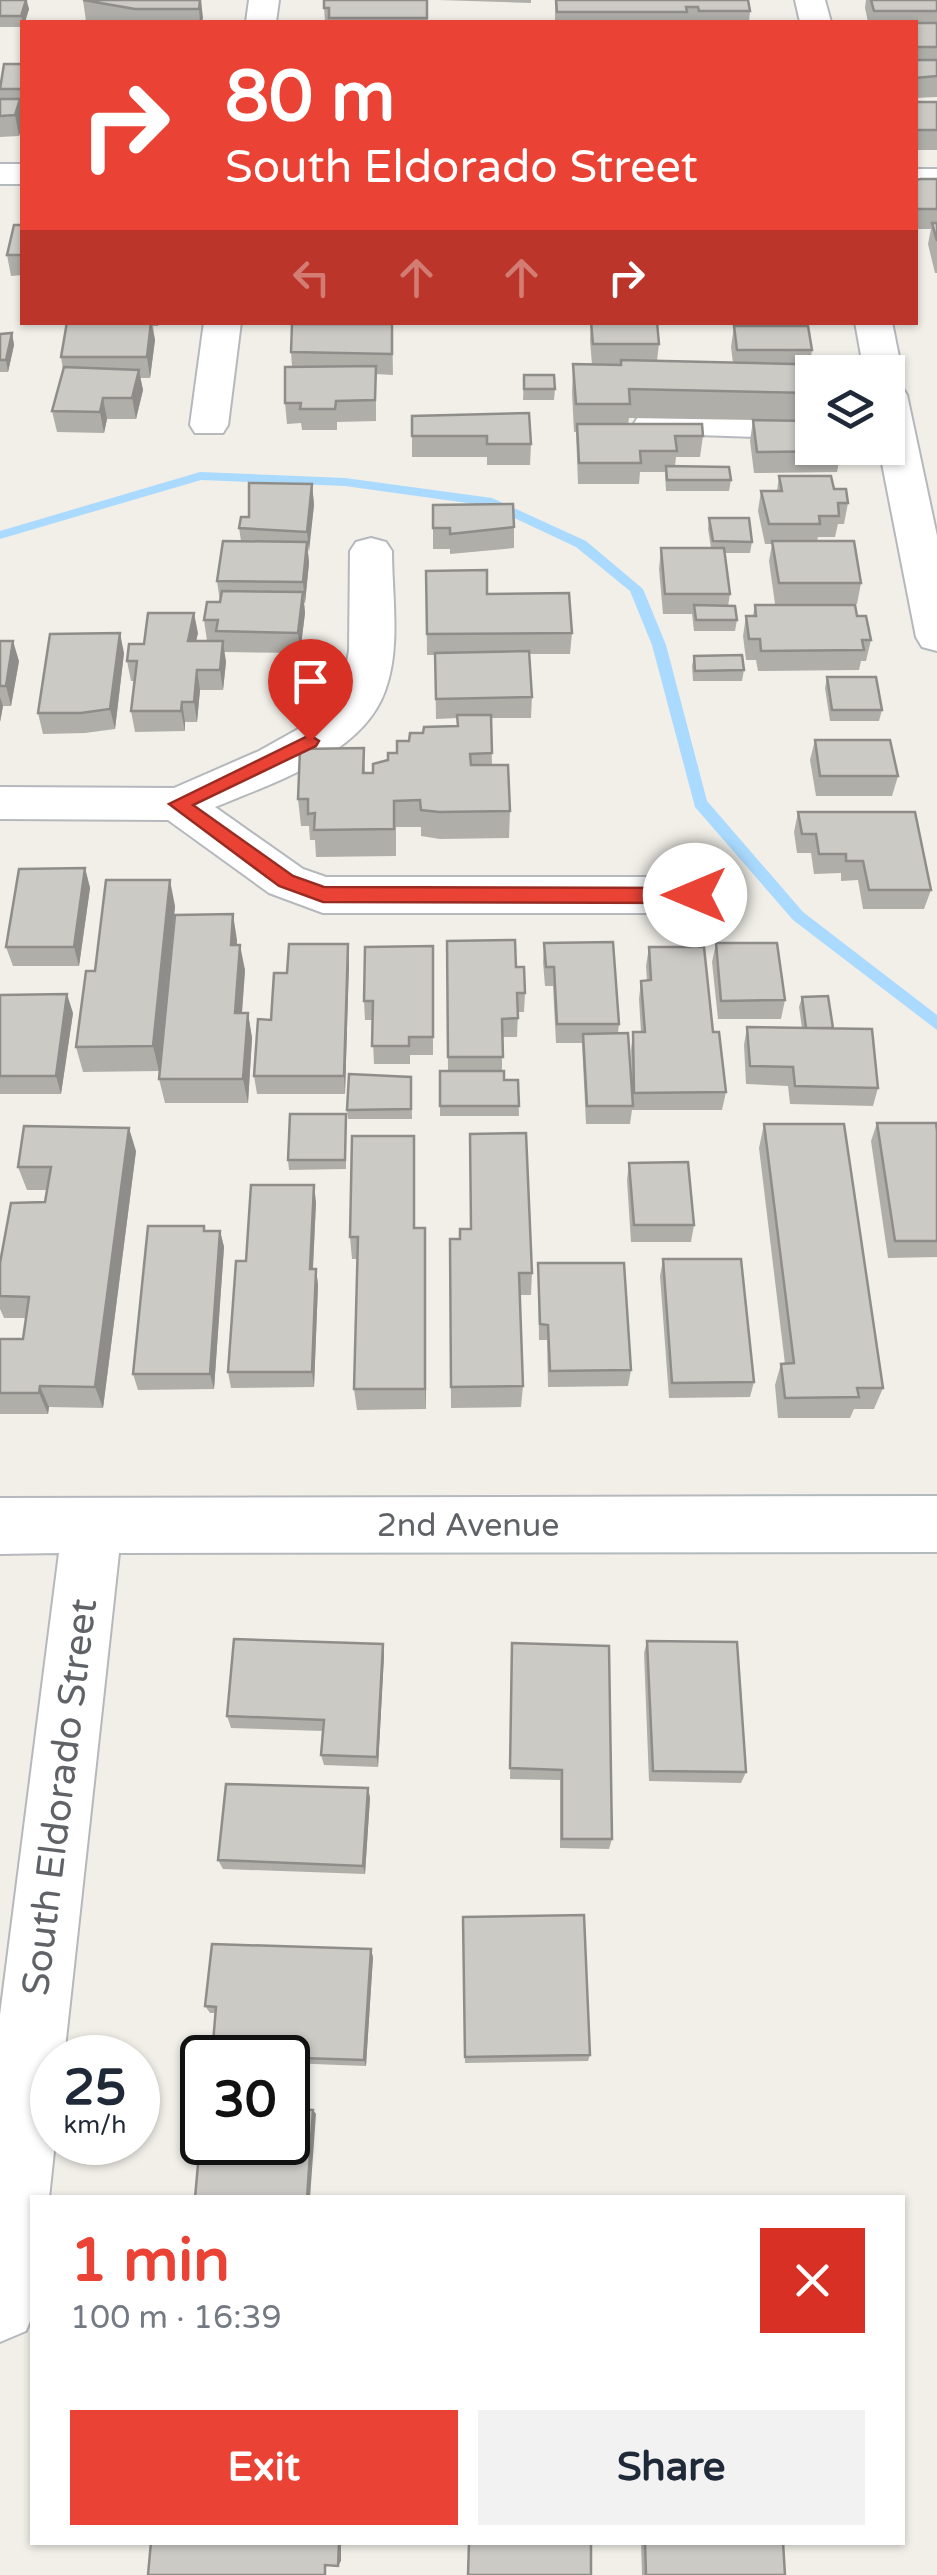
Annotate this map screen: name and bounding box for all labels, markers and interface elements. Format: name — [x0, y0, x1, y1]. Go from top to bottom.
text: 80 m — [225, 56, 395, 140]
icon: right — [60, 60, 190, 190]
text: South Eldorado Street — [225, 141, 698, 195]
icon: left — [284, 250, 339, 305]
icon: ahead — [389, 250, 444, 305]
icon: ahead — [494, 250, 549, 305]
icon: right — [599, 250, 654, 305]
map controls — [795, 355, 905, 465]
button: layers — [795, 355, 905, 465]
pin — [268, 639, 353, 742]
icon: arrive — [283, 654, 338, 709]
position arrow — [643, 843, 747, 947]
street label: 2nd Avenue — [377, 1507, 559, 1545]
street label: South Eldorado Street — [13, 1596, 107, 1998]
speed limit sign: 30 — [180, 2035, 310, 2165]
text: 25 — [64, 2058, 126, 2118]
text: km/h — [64, 2110, 126, 2140]
text: 1 min — [70, 2225, 230, 2297]
button: close — [760, 2228, 865, 2333]
text: 100 m · 16:39 — [70, 2299, 282, 2337]
button: Exit — [70, 2410, 458, 2525]
button: Share — [478, 2410, 865, 2525]

